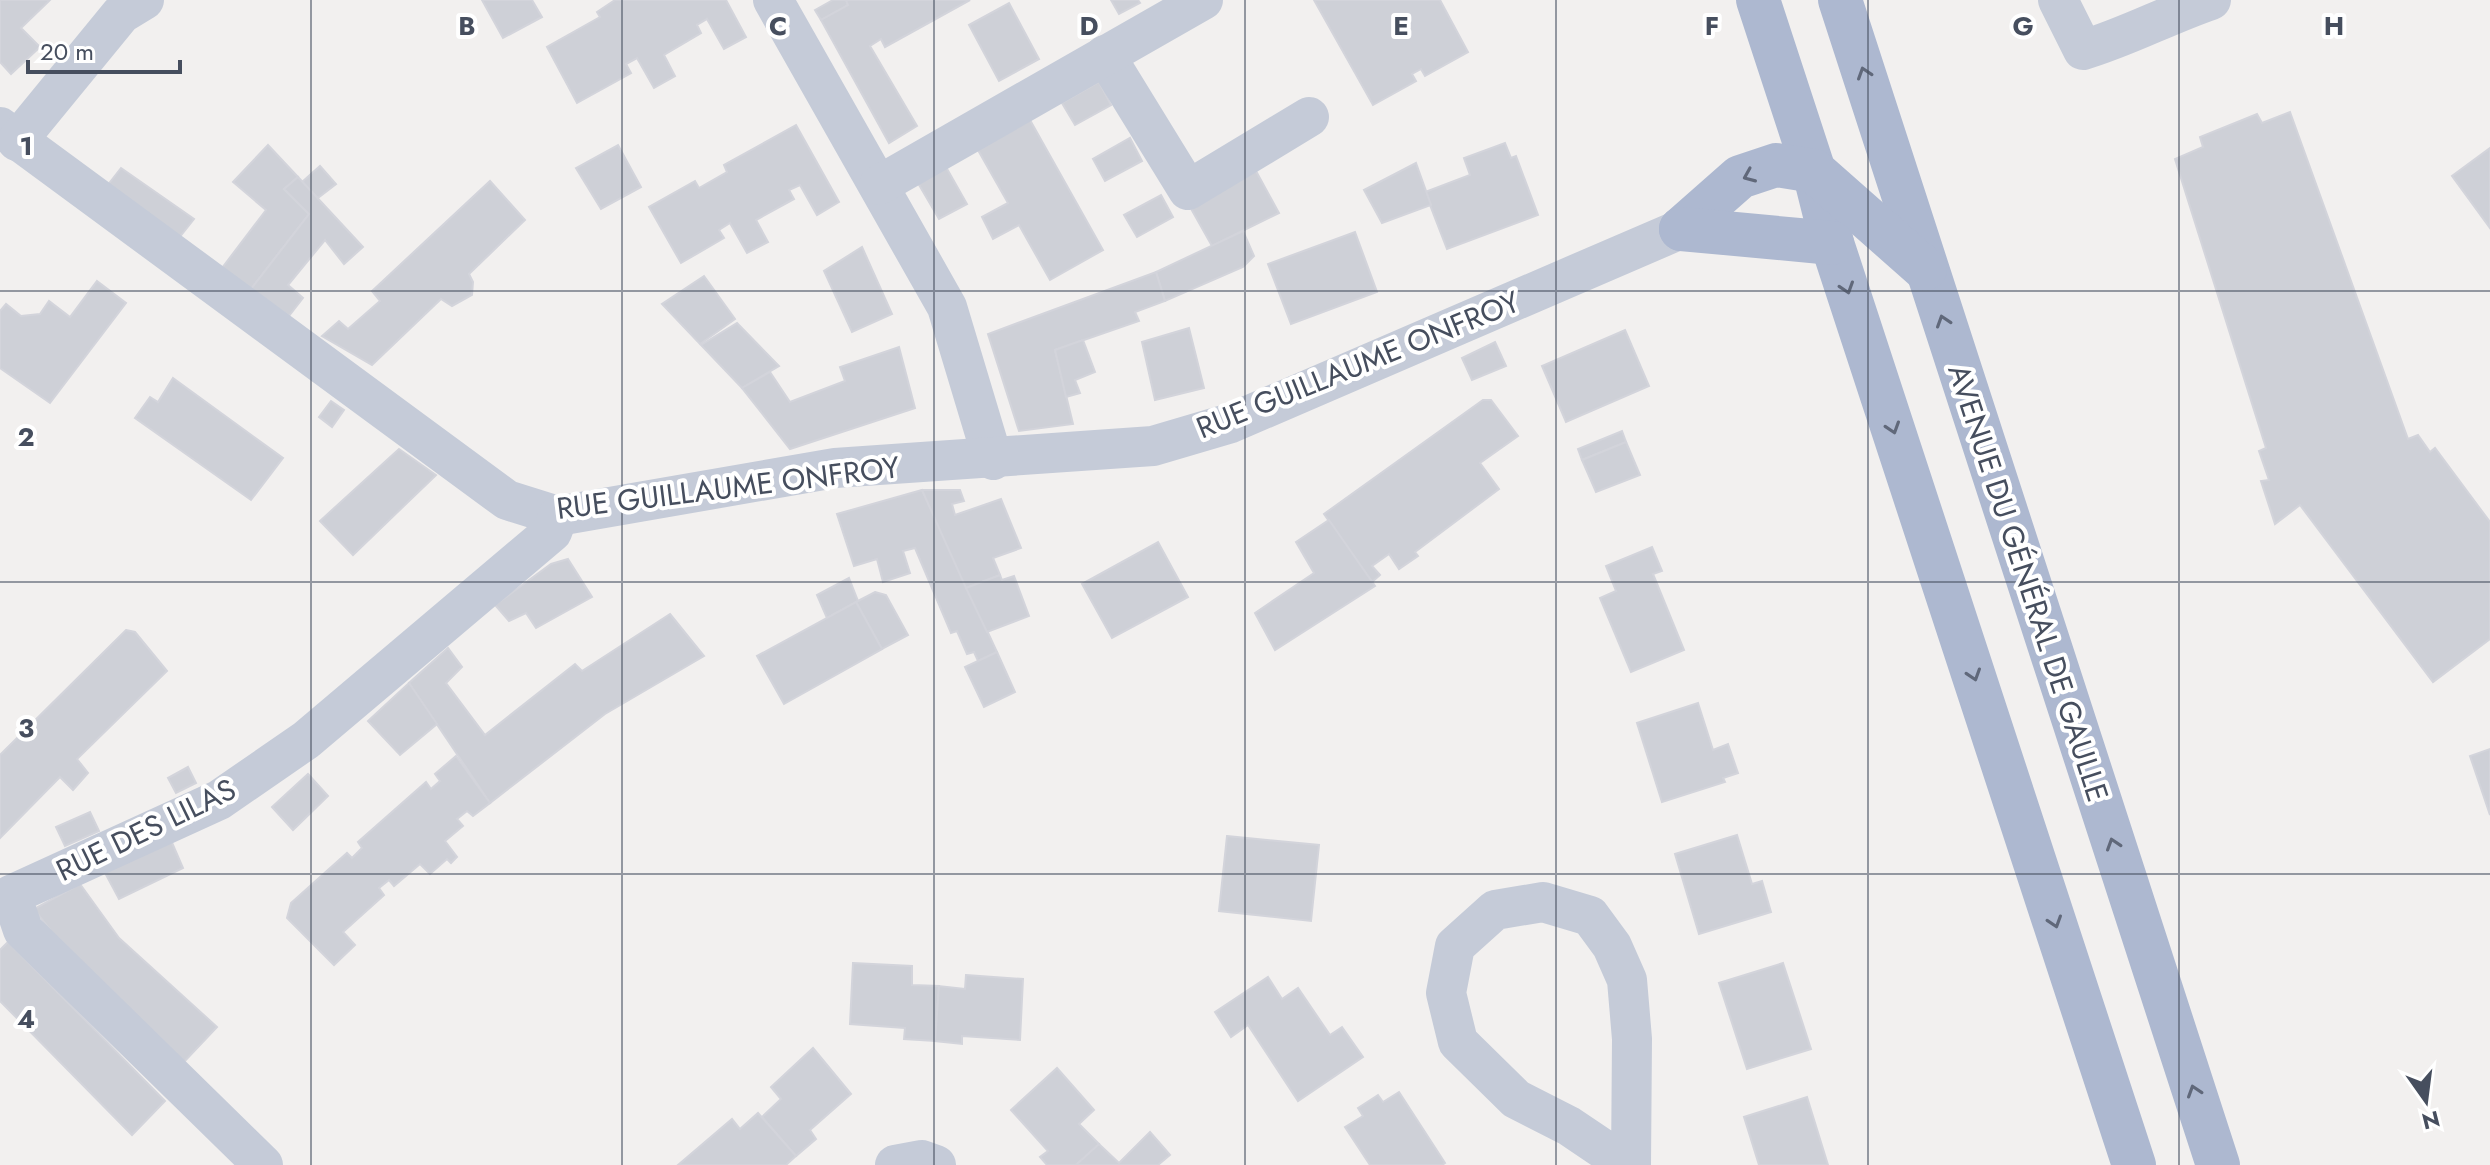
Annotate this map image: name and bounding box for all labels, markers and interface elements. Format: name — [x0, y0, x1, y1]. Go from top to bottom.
text: B — [458, 7, 476, 45]
text: C — [769, 7, 787, 45]
text: D — [1079, 7, 1099, 45]
text: E — [1393, 7, 1409, 45]
text: F — [1705, 7, 1719, 45]
text: G — [2012, 7, 2034, 45]
text: H — [2324, 7, 2344, 45]
scale bar — [28, 24, 180, 74]
text: 20 m — [40, 34, 94, 69]
one-way arrow — [1857, 67, 1873, 80]
text: 1 — [19, 127, 33, 165]
one-way arrow — [1743, 166, 1757, 182]
street label: RUE GUILLAUME ONFROY — [1190, 280, 1526, 449]
one-way arrow — [1838, 281, 1854, 295]
one-way arrow — [1936, 315, 1952, 329]
street label: AVENUE DU GÉNÉRAL DE GAULLE — [1937, 359, 2120, 807]
text: 2 — [17, 418, 35, 456]
one-way arrow — [1883, 420, 1899, 434]
street label: RUE GUILLAUME ONFROY — [554, 445, 902, 530]
one-way arrow — [1964, 667, 1980, 681]
text: 3 — [18, 709, 34, 747]
street label: RUE DES LILAS — [49, 768, 243, 892]
one-way arrow — [2106, 838, 2122, 852]
one-way arrow — [2045, 914, 2061, 928]
text: 4 — [17, 1000, 35, 1038]
north arrow — [2386, 1061, 2466, 1141]
one-way arrow — [2187, 1085, 2203, 1099]
text: N — [2418, 1103, 2443, 1138]

